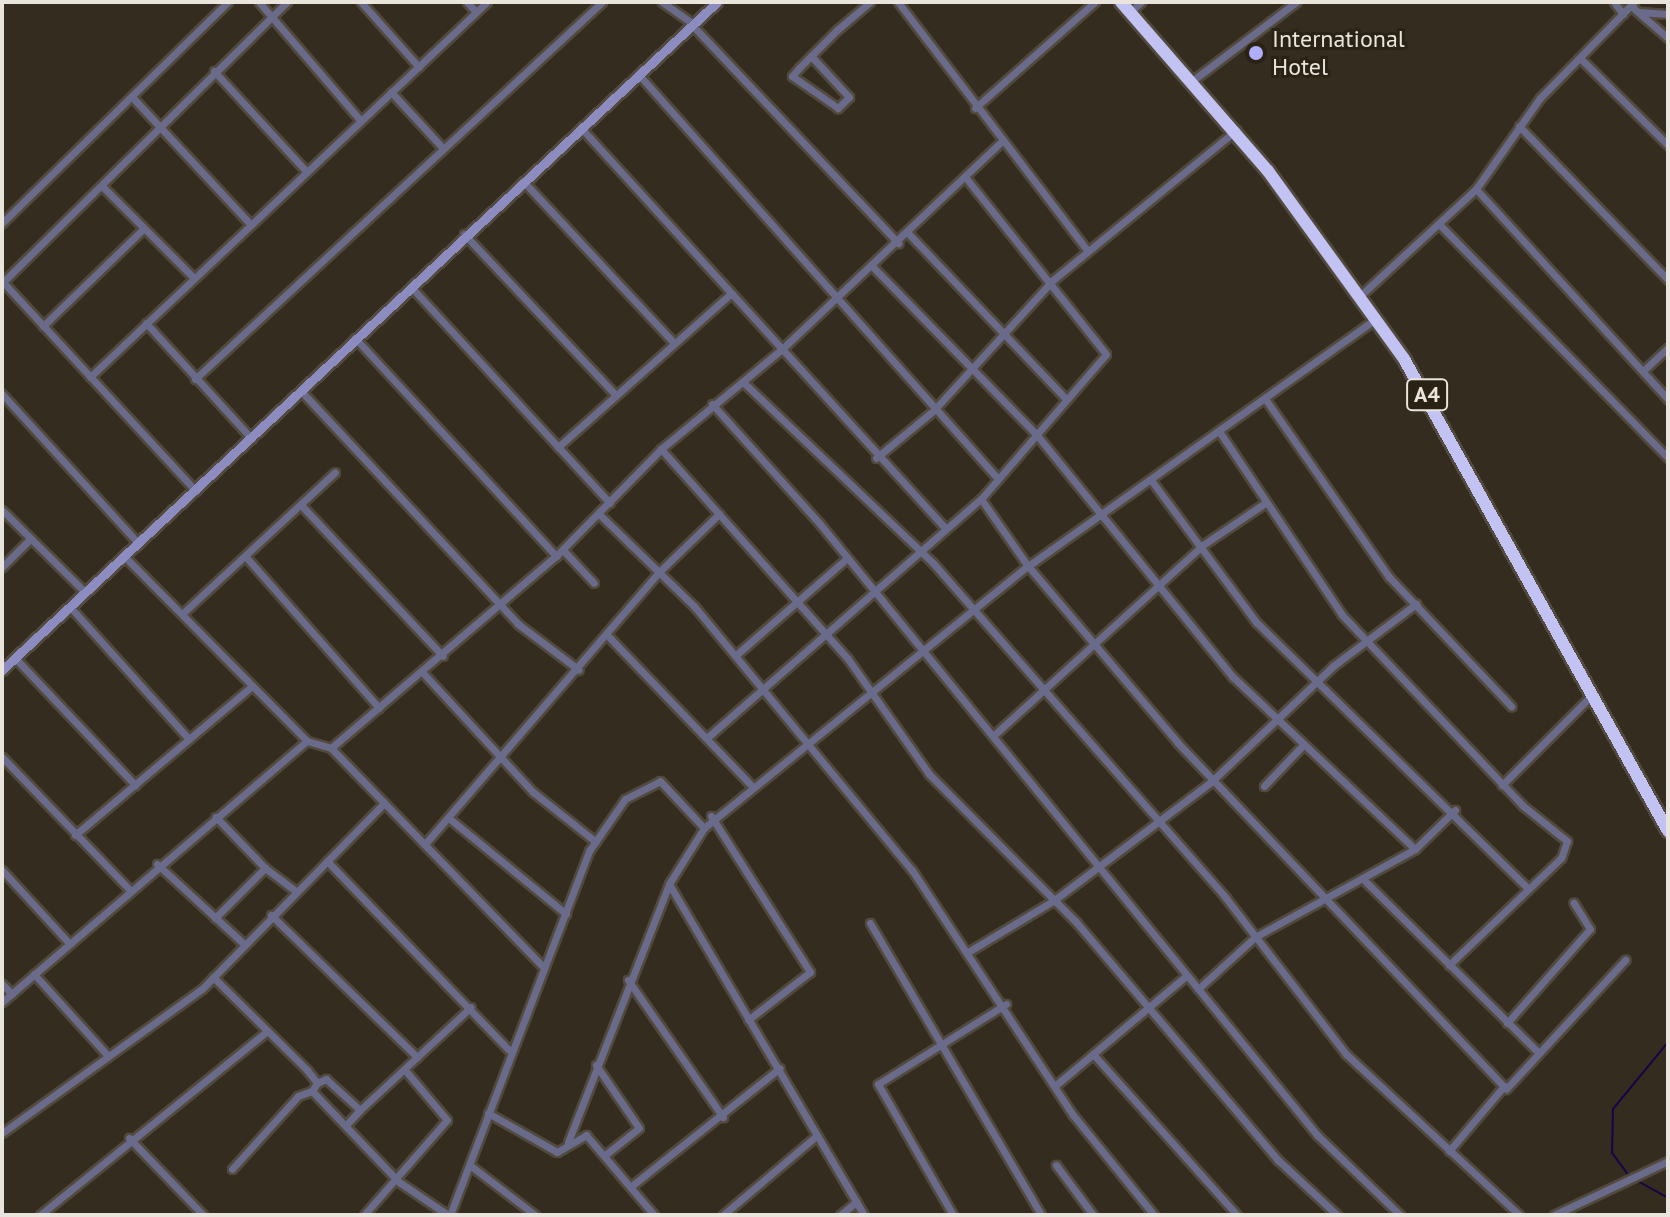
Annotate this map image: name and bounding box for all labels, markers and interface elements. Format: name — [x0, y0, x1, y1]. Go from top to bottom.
place label: International Hotel — [1272, 25, 1405, 81]
marker: International Hotel — [1247, 44, 1265, 62]
road number: A4 — [1405, 377, 1449, 413]

